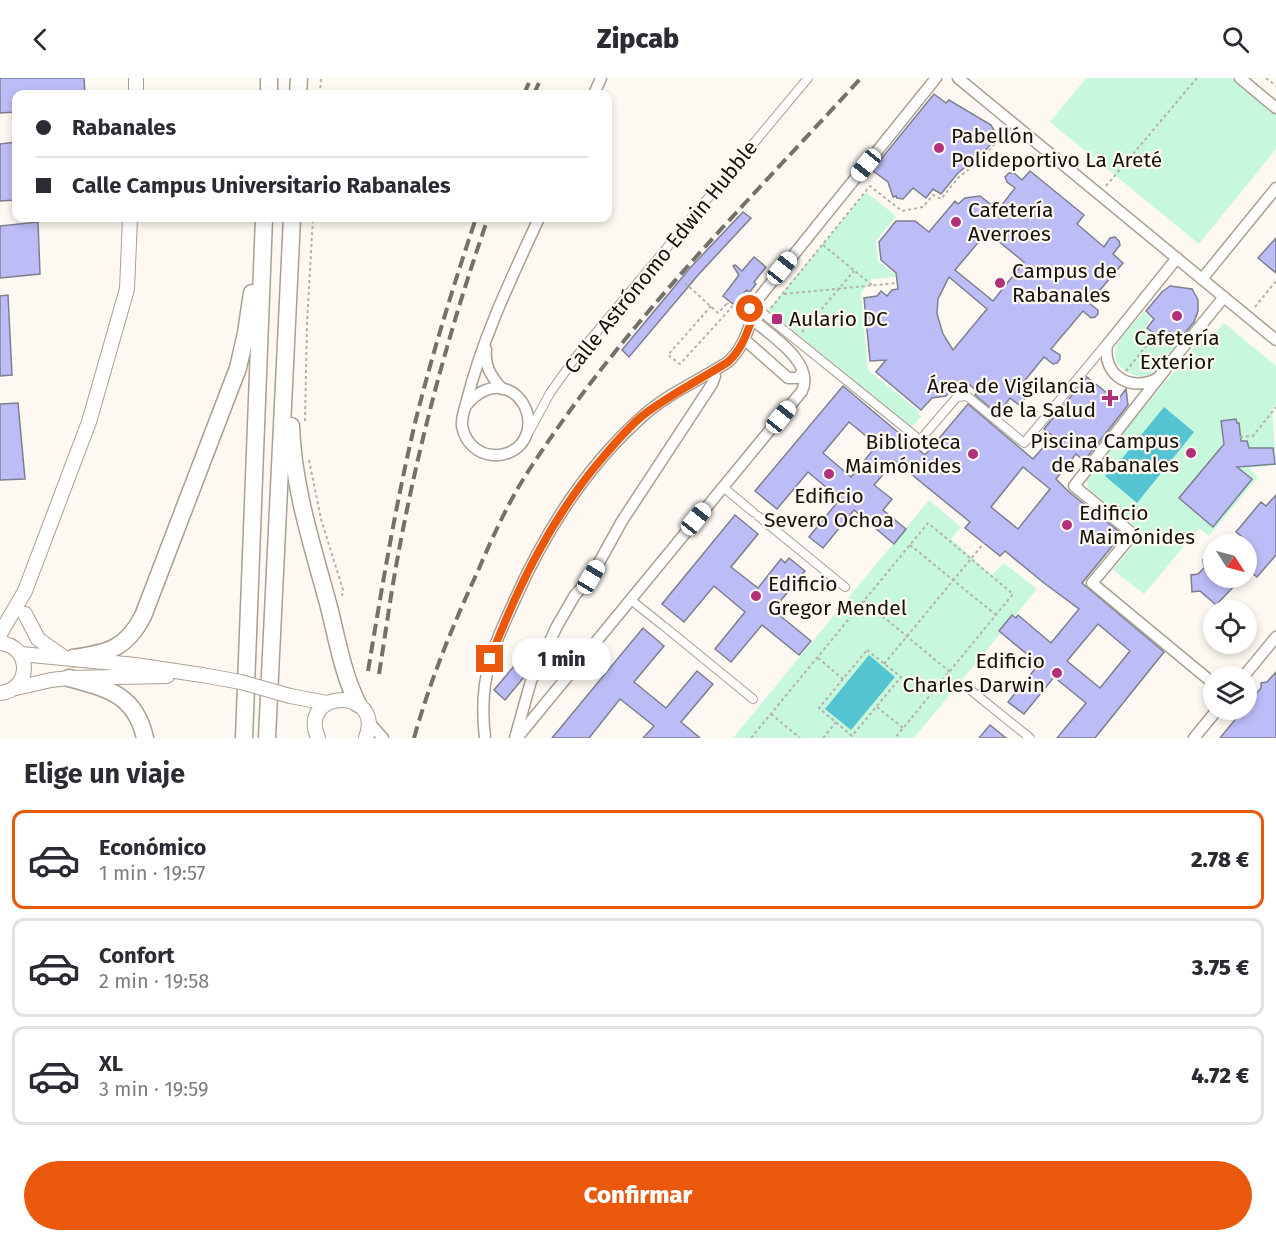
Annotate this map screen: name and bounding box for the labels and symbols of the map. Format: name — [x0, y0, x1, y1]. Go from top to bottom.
place label: Pabellón Polideportivo La Areté — [951, 123, 1162, 173]
street label: Calle Astrónomo Edwin Hubble — [559, 135, 763, 379]
marker: Pabellón Polideportivo La Areté — [932, 141, 946, 155]
car — [848, 145, 884, 185]
place label: Cafetería Averroes — [968, 197, 1053, 247]
marker: Cafetería Averroes — [949, 215, 963, 229]
car — [764, 248, 800, 288]
place label: Campus de Rabanales — [1012, 258, 1117, 308]
marker: Campus de Rabanales — [993, 276, 1007, 290]
route start — [736, 295, 763, 322]
place label: Aulario DC — [789, 306, 888, 332]
marker: Cafetería Exterior — [1170, 309, 1184, 323]
marker: Aulario DC — [770, 312, 784, 326]
place label: Cafetería Exterior — [1134, 325, 1220, 375]
place label: Área de Vigilancia de la Salud — [927, 373, 1096, 423]
marker: Área de Vigilancia de la Salud — [1101, 389, 1119, 407]
car — [763, 397, 799, 437]
place label: Piscina Campus de Rabanales — [1030, 428, 1179, 478]
place label: Biblioteca Maimónides — [845, 429, 961, 479]
marker: Piscina Campus de Rabanales — [1184, 446, 1198, 460]
marker: Biblioteca Maimónides — [966, 447, 980, 461]
marker: Edificio Severo Ochoa — [822, 467, 836, 481]
place label: Edificio Severo Ochoa — [764, 483, 894, 533]
car — [678, 499, 714, 539]
place label: Edificio Maimónides — [1079, 500, 1195, 550]
marker: Edificio Maimónides — [1060, 518, 1074, 532]
north arrow — [1203, 534, 1257, 588]
car — [574, 557, 608, 597]
place label: Edificio Gregor Mendel — [768, 571, 907, 621]
marker: Edificio Gregor Mendel — [749, 589, 763, 603]
callout: 1 min — [511, 638, 610, 680]
route end — [476, 645, 503, 672]
place label: Edificio Charles Darwin — [903, 648, 1045, 698]
marker: Edificio Charles Darwin — [1050, 666, 1064, 680]

